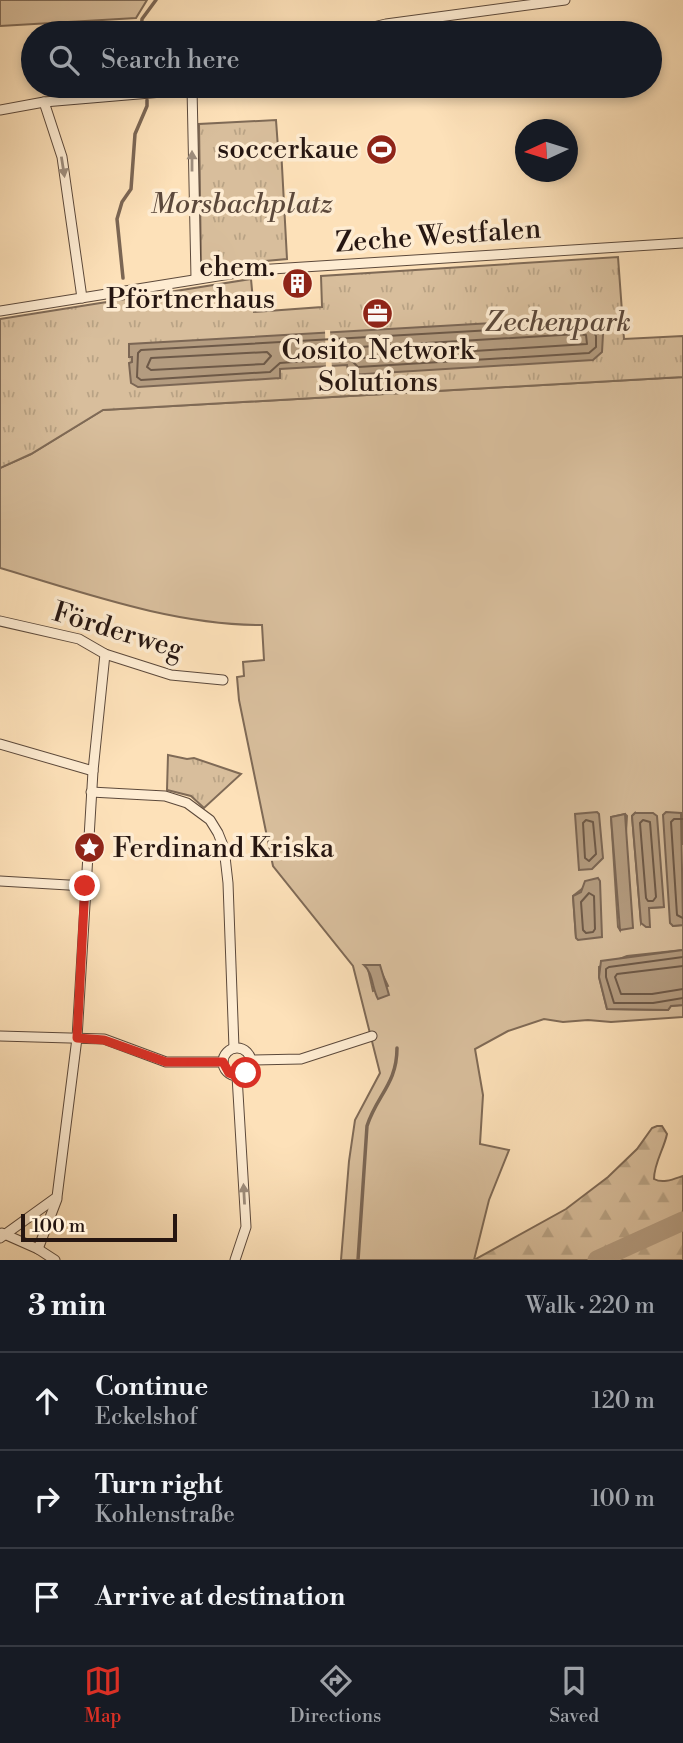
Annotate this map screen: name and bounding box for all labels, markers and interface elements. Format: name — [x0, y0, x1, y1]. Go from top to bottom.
search box — [21, 21, 662, 98]
icon: search — [45, 41, 83, 79]
text: Search here — [101, 44, 240, 76]
north arrow — [515, 119, 578, 182]
place label: soccerkaue — [217, 132, 359, 167]
sports icon: soccerkaue — [365, 132, 399, 166]
one-way arrow — [186, 150, 198, 172]
one-way arrow — [58, 157, 69, 179]
park label: Morsbachplatz — [151, 187, 333, 222]
street label: Zeche Westfalen — [334, 211, 542, 261]
place label: ehem. Pförtnerhaus — [106, 250, 275, 317]
building icon: ehem. Pförtnerhaus — [281, 266, 315, 300]
office icon: Cosito Network Solutions — [361, 296, 395, 330]
park label: Zechenpark — [485, 305, 631, 340]
place label: Cosito Network Solutions — [282, 333, 476, 400]
street label: Förderweg — [48, 595, 188, 668]
place icon: Ferdinand Kriska — [73, 831, 107, 865]
place label: Ferdinand Kriska — [113, 831, 335, 866]
route end — [69, 870, 100, 901]
route start — [230, 1057, 261, 1088]
one-way arrow — [238, 1182, 249, 1204]
scale bar — [21, 1211, 177, 1243]
text: 100 m — [32, 1214, 85, 1238]
text: 3 min — [28, 1287, 106, 1325]
text: Walk · 220 m — [526, 1292, 655, 1320]
text: Continue — [95, 1371, 208, 1403]
icon: ahead — [28, 1382, 66, 1420]
text: 120 m — [591, 1387, 655, 1415]
text: Eckelshof — [95, 1403, 197, 1431]
text: Turn right — [95, 1469, 223, 1501]
icon: right — [28, 1480, 66, 1518]
text: 100 m — [590, 1485, 655, 1513]
text: Kohlenstraße — [95, 1501, 235, 1529]
icon: arrive — [28, 1578, 66, 1616]
text: Arrive at destination — [95, 1581, 345, 1613]
tab: Map — [84, 1662, 122, 1728]
tab: Directions — [290, 1662, 381, 1728]
tab: Saved — [549, 1662, 599, 1728]

